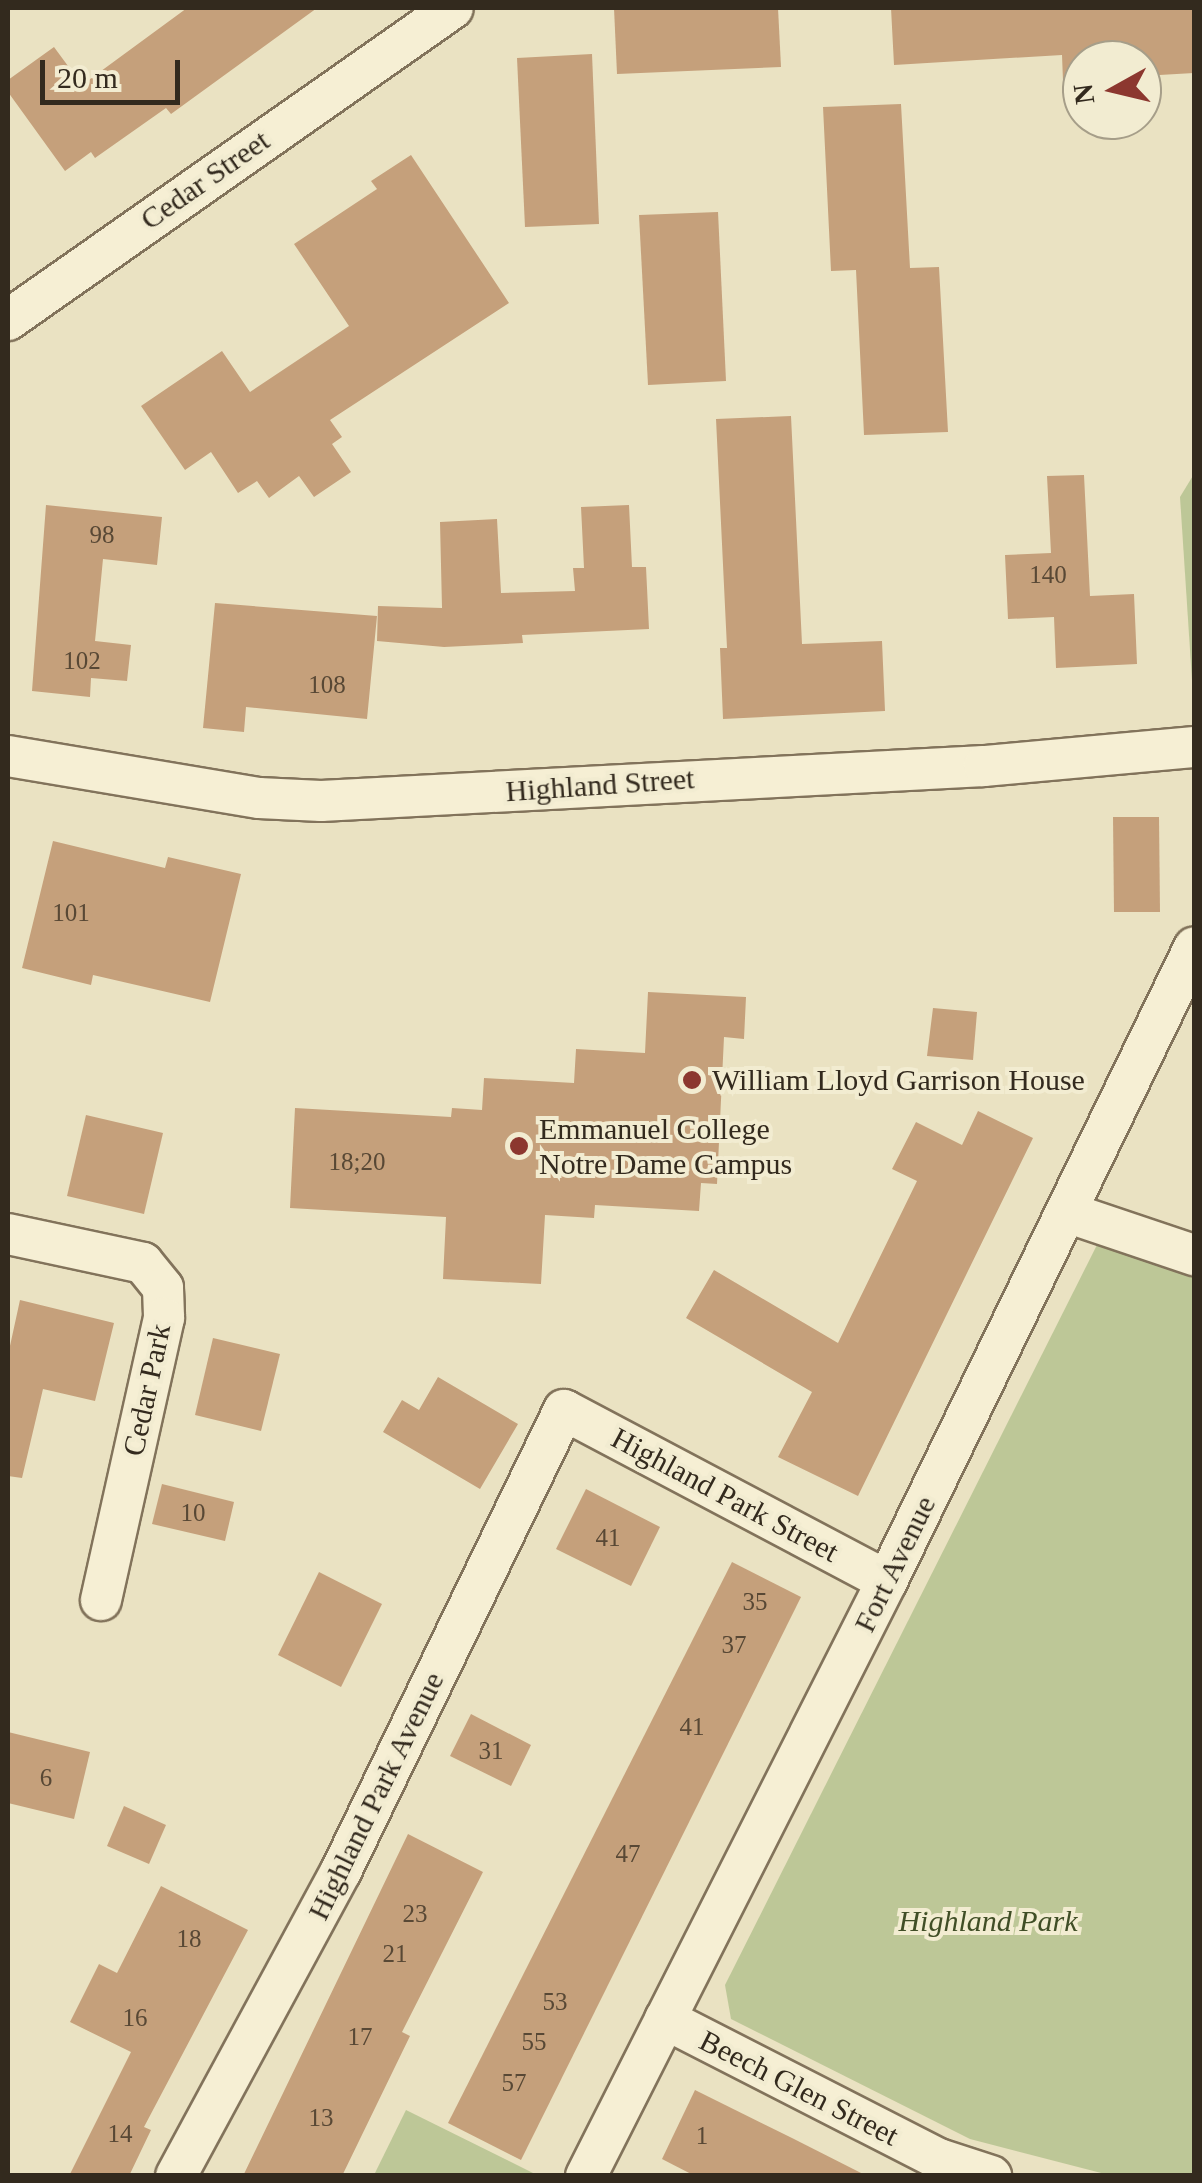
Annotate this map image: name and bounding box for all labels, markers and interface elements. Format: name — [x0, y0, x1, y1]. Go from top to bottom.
scale bar — [45, 40, 185, 102]
north arrow — [1062, 40, 1162, 140]
text: 20 m — [57, 61, 118, 94]
text: N — [1067, 82, 1101, 106]
street label: Cedar Street — [134, 122, 276, 238]
house number: 98 — [90, 520, 114, 550]
house number: 140 — [1029, 560, 1067, 590]
house number: 102 — [63, 646, 101, 676]
house number: 108 — [308, 670, 346, 700]
street label: Highland Street — [504, 760, 696, 810]
house number: 101 — [52, 898, 90, 928]
place label: William Lloyd Garrison House — [712, 1062, 1085, 1098]
marker: William Lloyd Garrison House — [681, 1069, 703, 1091]
place label: Emmanuel College Notre Dame Campus — [539, 1111, 792, 1182]
marker: Emmanuel College Notre Dame Campus — [508, 1135, 530, 1157]
house number: 18;20 — [329, 1147, 385, 1177]
street label: Cedar Park — [115, 1321, 179, 1459]
street label: Highland Park Street — [605, 1420, 845, 1570]
street label: Fort Avenue — [846, 1489, 944, 1639]
house number: 10 — [180, 1498, 206, 1528]
house number: 41 — [596, 1523, 620, 1553]
house number: 35 — [742, 1587, 768, 1617]
house number: 37 — [722, 1630, 746, 1660]
street label: Highland Park Avenue — [300, 1666, 452, 1926]
house number: 41 — [680, 1712, 704, 1742]
house number: 31 — [478, 1736, 504, 1766]
house number: 6 — [40, 1763, 52, 1793]
house number: 47 — [616, 1839, 640, 1869]
house number: 23 — [402, 1899, 428, 1929]
park label: Highland Park — [898, 1903, 1078, 1939]
house number: 18 — [176, 1924, 202, 1954]
house number: 21 — [382, 1939, 408, 1969]
house number: 53 — [542, 1987, 568, 2017]
house number: 16 — [122, 2003, 148, 2033]
house number: 17 — [348, 2022, 372, 2052]
street label: Beech Glen Street — [694, 2022, 904, 2154]
house number: 55 — [522, 2027, 546, 2057]
house number: 57 — [502, 2068, 526, 2098]
house number: 13 — [308, 2103, 334, 2133]
house number: 14 — [108, 2119, 132, 2149]
house number: 1 — [696, 2121, 708, 2151]

